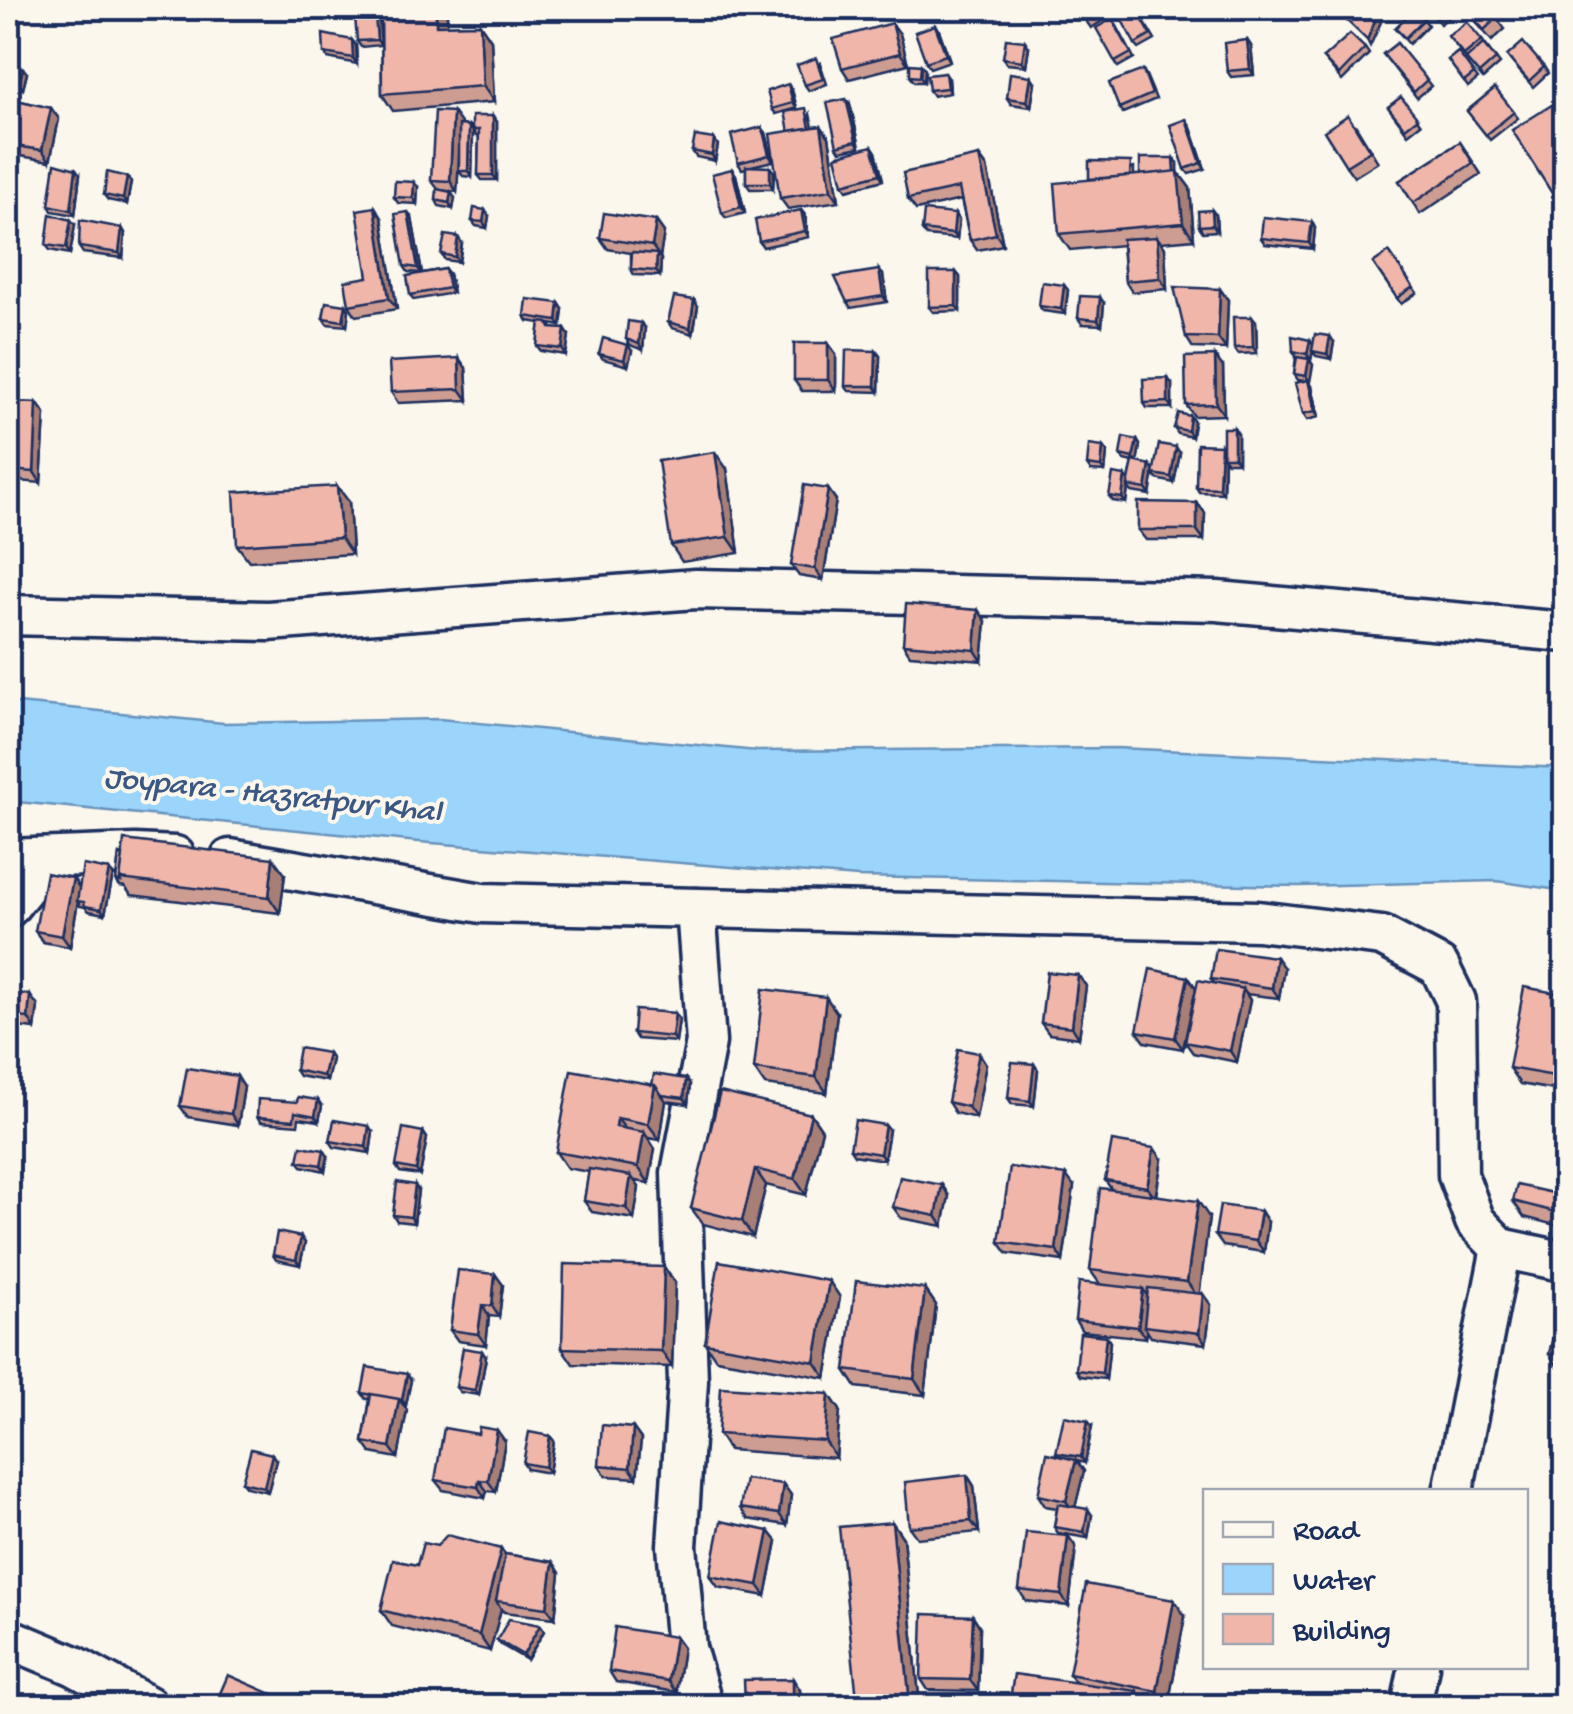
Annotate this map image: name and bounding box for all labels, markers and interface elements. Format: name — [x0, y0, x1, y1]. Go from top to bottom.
water label: Joypara - Hazratpur Khal — [102, 760, 445, 834]
legend — [1203, 1489, 1528, 1669]
text: Road — [1293, 1516, 1361, 1551]
text: Water — [1293, 1566, 1376, 1601]
text: Building — [1292, 1616, 1391, 1651]

